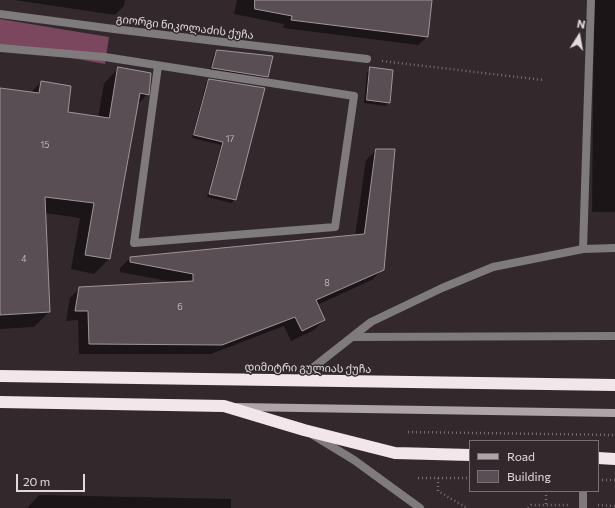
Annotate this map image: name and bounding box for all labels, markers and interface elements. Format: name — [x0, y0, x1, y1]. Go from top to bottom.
street label: გიორგი ნიკოლაძის ქუჩა — [115, 12, 255, 42]
north arrow — [559, 16, 599, 56]
text: N — [576, 17, 587, 31]
house number: 17 — [226, 134, 234, 144]
house number: 15 — [40, 140, 50, 150]
house number: 4 — [21, 254, 27, 264]
house number: 8 — [324, 278, 330, 288]
house number: 6 — [177, 302, 183, 312]
street label: დიმიტრი გულიას ქუჩა — [245, 360, 371, 376]
legend — [469, 440, 599, 492]
text: Road — [507, 449, 535, 463]
scale bar — [18, 466, 87, 492]
text: Building — [507, 469, 551, 483]
text: 20 m — [23, 474, 50, 488]

